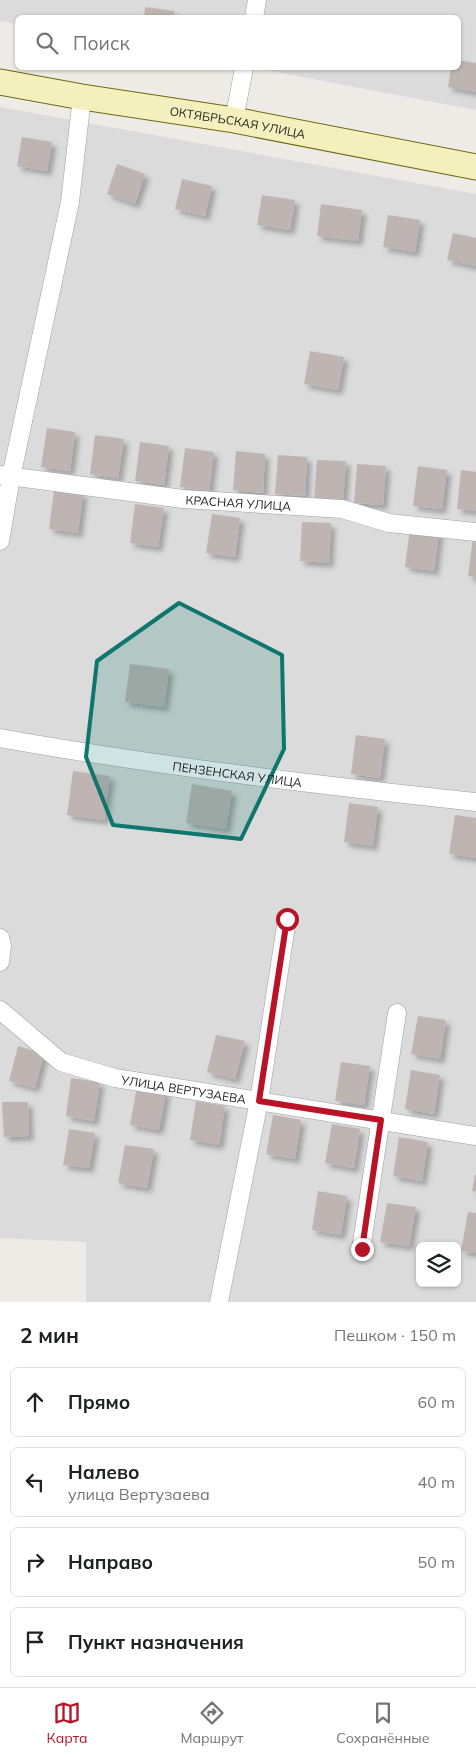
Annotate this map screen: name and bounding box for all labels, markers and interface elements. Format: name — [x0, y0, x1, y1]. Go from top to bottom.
search box — [15, 15, 461, 70]
icon: search — [33, 29, 61, 57]
text: Поиск — [73, 31, 130, 55]
street label: ОКТЯБРЬСКАЯ УЛИЦА — [169, 103, 307, 141]
street label: КРАСНАЯ УЛИЦА — [185, 492, 292, 513]
street label: ПЕНЗЕНСКАЯ УЛИЦА — [172, 758, 303, 790]
route start — [276, 908, 299, 931]
street label: УЛИЦА ВЕРТУЗАЕВА — [119, 1071, 247, 1106]
route end — [351, 1238, 374, 1261]
map controls — [416, 1242, 461, 1287]
button: layers — [416, 1242, 461, 1287]
text: 2 мин — [20, 1322, 79, 1348]
text: Пешком · 150 m — [334, 1325, 456, 1345]
icon: ahead — [21, 1388, 49, 1416]
text: Прямо — [68, 1390, 130, 1414]
text: 60 m — [418, 1392, 455, 1412]
text: Налево — [68, 1460, 140, 1484]
icon: left — [21, 1468, 49, 1496]
text: 40 m — [418, 1472, 455, 1492]
text: улица Вертузаева — [68, 1484, 210, 1504]
icon: right — [21, 1548, 49, 1576]
text: Направо — [68, 1550, 153, 1574]
text: 50 m — [418, 1552, 455, 1572]
icon: arrive — [21, 1628, 49, 1656]
text: Пункт назначения — [68, 1630, 244, 1654]
tab: Карта — [46, 1699, 88, 1747]
tab: Маршрут — [181, 1699, 243, 1747]
tab: Сохранённые — [336, 1699, 430, 1747]

